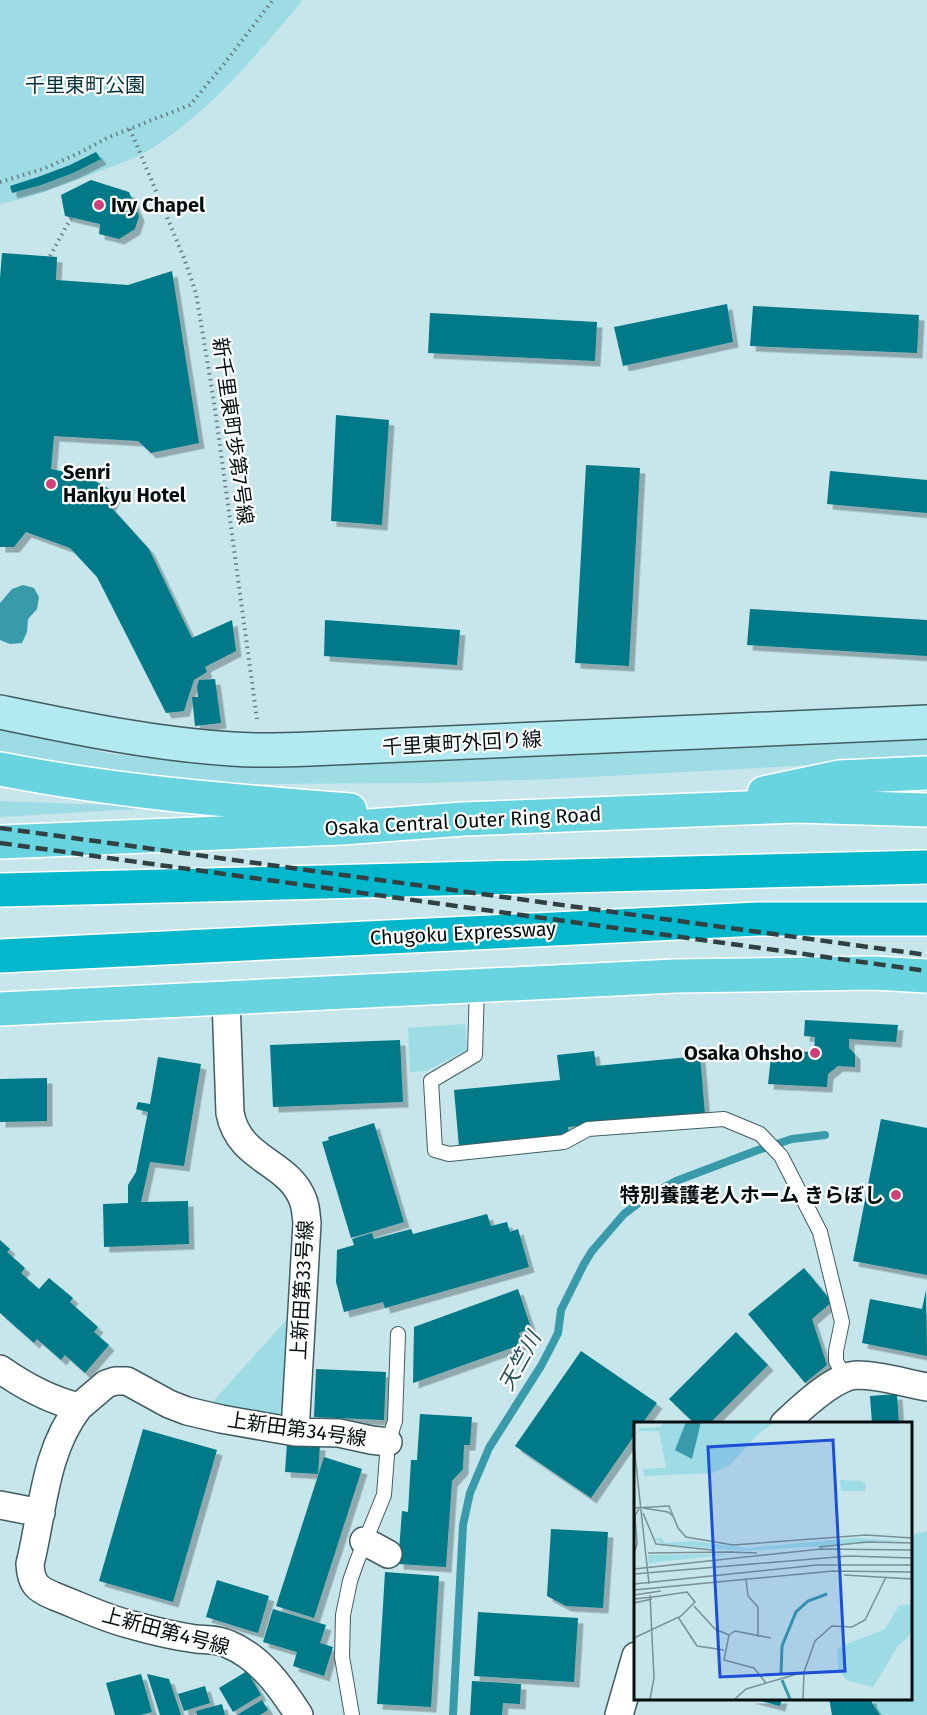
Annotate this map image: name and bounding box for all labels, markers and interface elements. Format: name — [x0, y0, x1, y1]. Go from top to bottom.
park label: 千里東町公園 — [25, 73, 145, 97]
place label: Ivy Chapel — [111, 193, 205, 217]
marker: Ivy Chapel — [92, 198, 106, 212]
street label: 新千里東町歩第7号線 — [208, 336, 258, 526]
place label: Senri Hankyu Hotel — [63, 460, 186, 507]
marker: Senri Hankyu Hotel — [44, 477, 58, 491]
street label: 千里東町外回り線 — [381, 727, 543, 759]
street label: Osaka Central Outer Ring Road — [324, 802, 602, 840]
street label: Chugoku Expressway — [369, 916, 557, 950]
place label: Osaka Ohsho — [684, 1041, 803, 1065]
marker: Osaka Ohsho — [808, 1046, 822, 1060]
place label: 特別養護老人ホーム きらぼし — [620, 1183, 884, 1207]
marker: 特別養護老人ホーム きらぼし — [889, 1188, 903, 1202]
street label: 上新田第33号線 — [286, 1219, 318, 1361]
water label: 天竺川 — [493, 1325, 548, 1395]
street label: 上新田第34号線 — [226, 1407, 368, 1451]
inset map — [634, 1422, 912, 1700]
street label: 上新田第4号線 — [100, 1603, 232, 1659]

